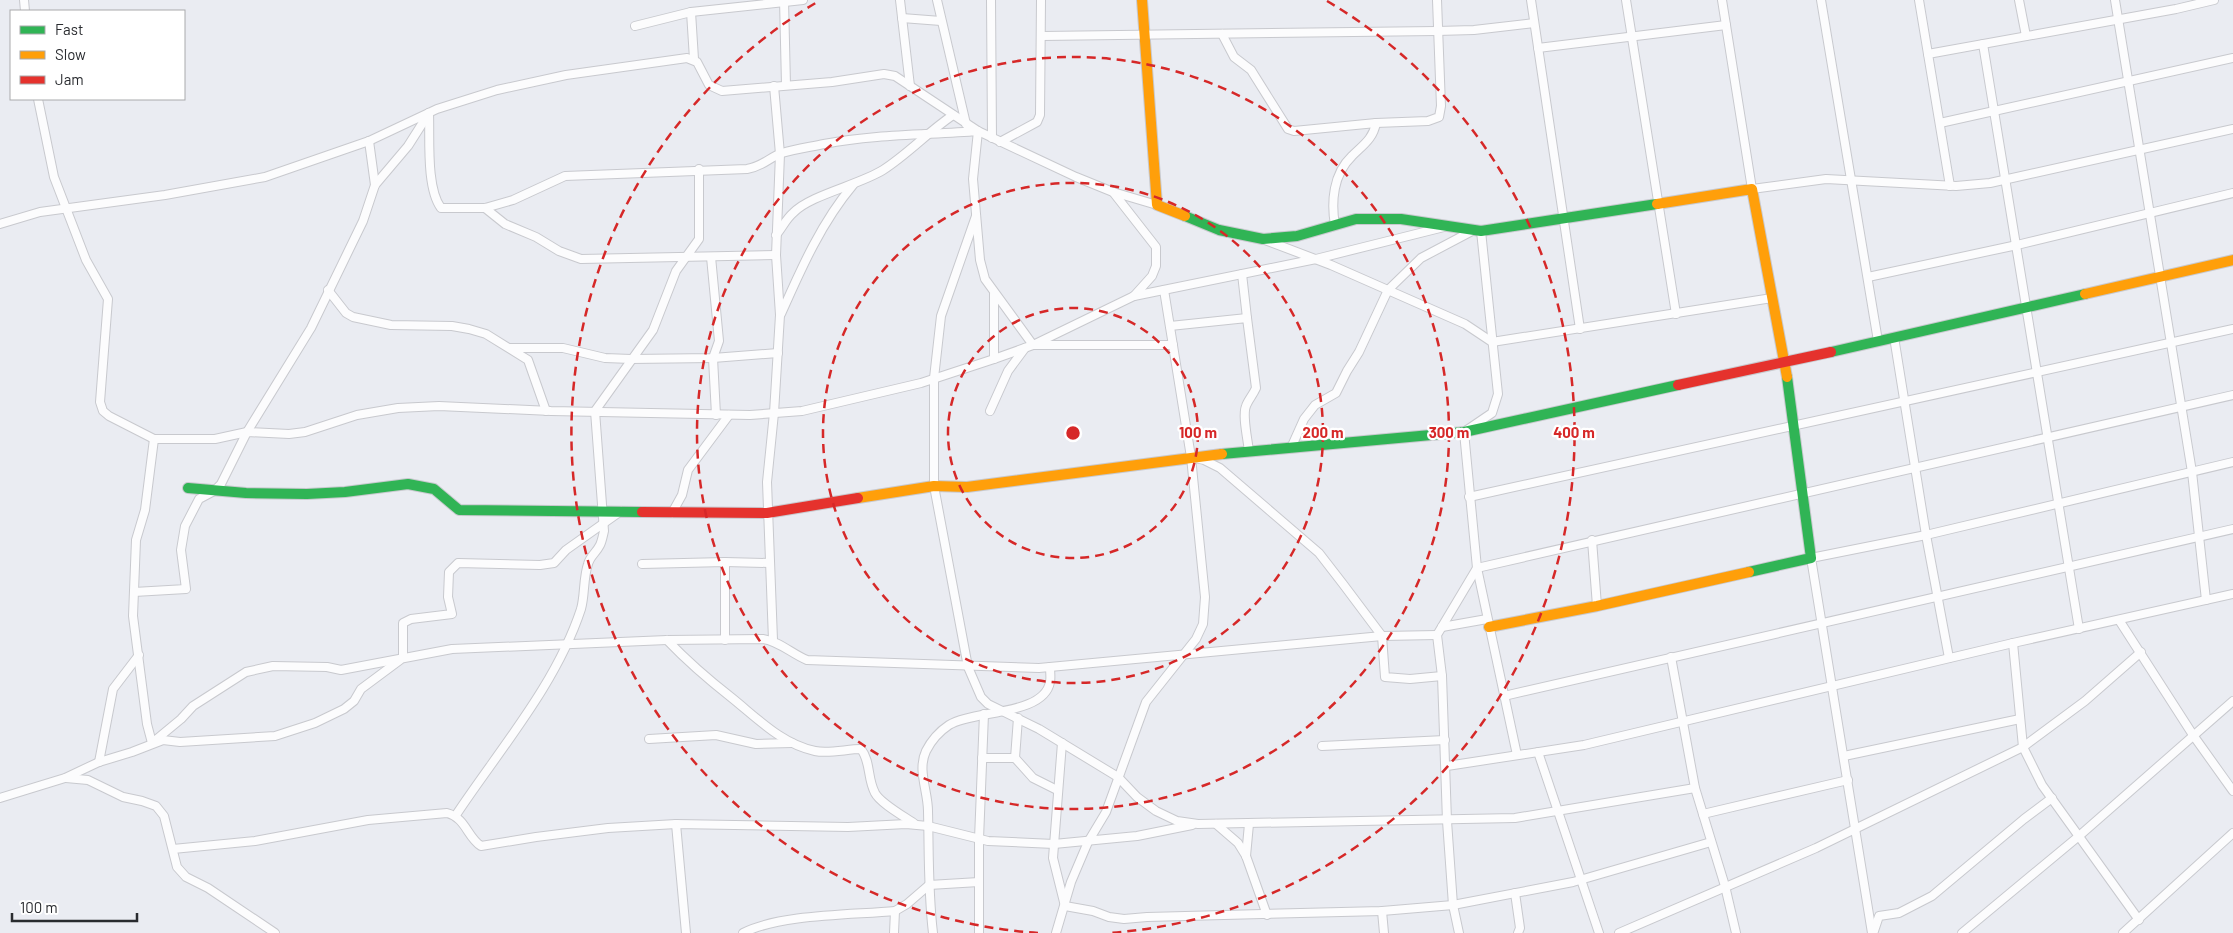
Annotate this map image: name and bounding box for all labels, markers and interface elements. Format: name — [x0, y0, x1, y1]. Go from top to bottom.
legend — [10, 10, 185, 100]
text: Fast — [55, 20, 83, 38]
text: Slow — [55, 45, 86, 63]
text: Jam — [55, 70, 84, 88]
text: 100 m — [1179, 423, 1217, 441]
text: 200 m — [1302, 423, 1344, 441]
text: 300 m — [1429, 423, 1469, 441]
text: 400 m — [1553, 423, 1595, 441]
centre of rings — [1064, 424, 1082, 442]
scale bar — [12, 890, 138, 922]
text: 100 m — [20, 898, 58, 916]

